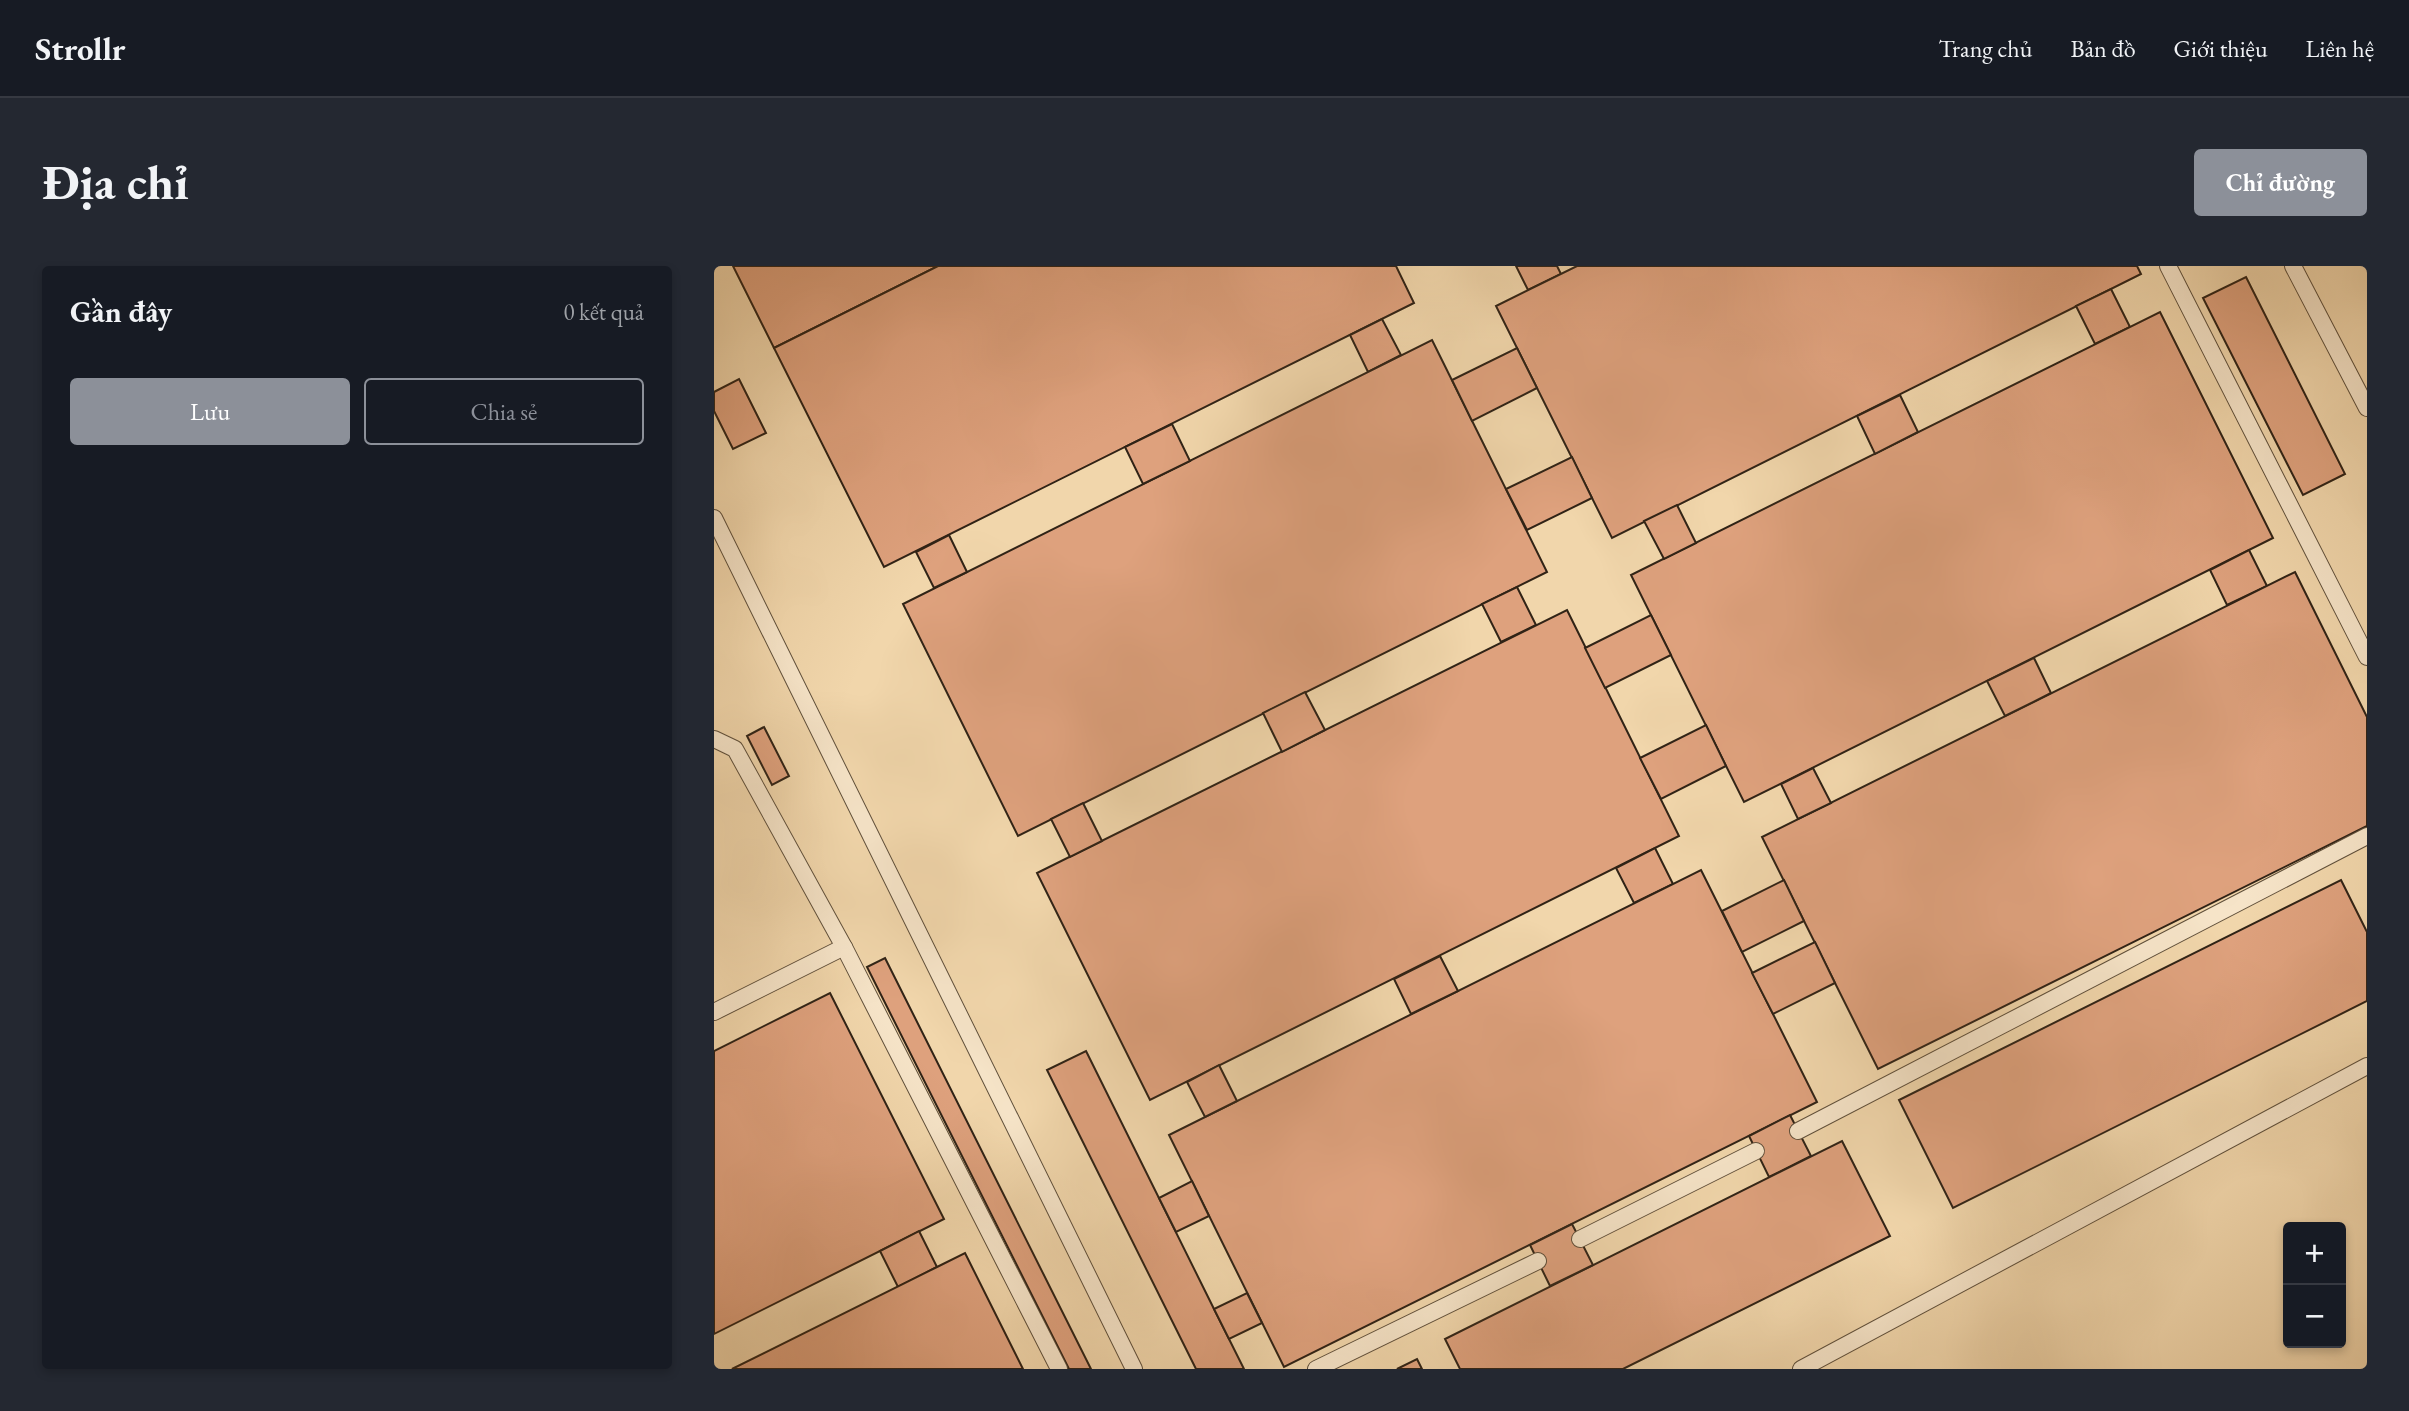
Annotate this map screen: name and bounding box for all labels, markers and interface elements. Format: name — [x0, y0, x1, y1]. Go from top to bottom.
text: Strollr — [35, 27, 126, 70]
text: Trang chủ — [1938, 33, 2032, 64]
text: Bản đồ — [2070, 33, 2136, 64]
text: Giới thiệu — [2174, 33, 2268, 64]
text: Liên hệ — [2306, 33, 2374, 64]
button: Chỉ đường — [2194, 149, 2367, 216]
text: Địa chỉ — [42, 150, 189, 214]
text: Gần đây — [70, 292, 172, 331]
text: 0 kết quả — [563, 297, 644, 327]
button: Lưu — [70, 378, 350, 445]
button: Chia sẻ — [364, 378, 644, 445]
map controls — [2283, 1222, 2346, 1348]
button: + — [2283, 1222, 2346, 1285]
button: − — [2283, 1285, 2346, 1348]

